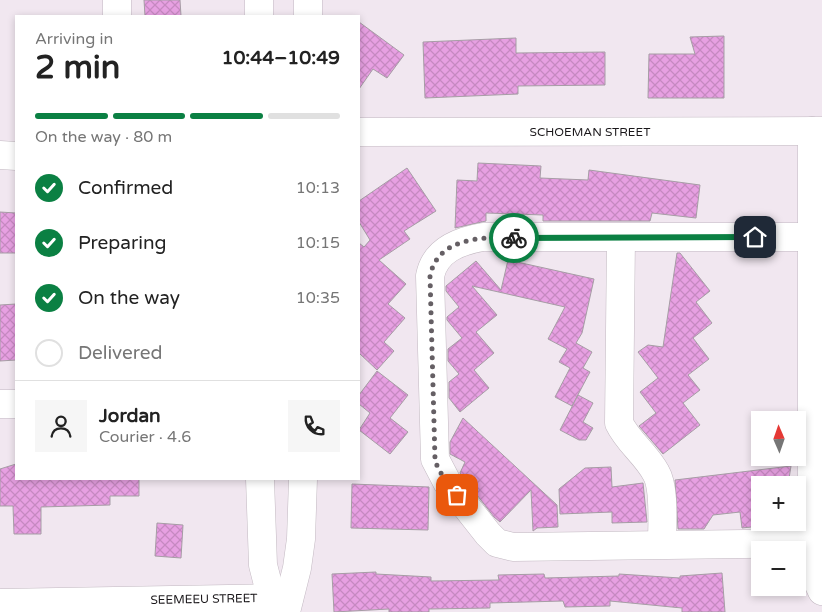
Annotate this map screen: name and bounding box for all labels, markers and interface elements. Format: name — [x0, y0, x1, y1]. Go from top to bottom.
text: Arriving in — [35, 29, 113, 49]
text: 10:44–10:49 — [221, 47, 340, 69]
text: 2 min — [35, 49, 120, 87]
street label: SCHOEMAN STREET — [530, 125, 651, 139]
text: On the way · 80 m — [35, 127, 172, 147]
icon: check — [35, 174, 63, 202]
text: Confirmed — [78, 177, 173, 199]
text: 10:13 — [296, 178, 340, 198]
courier — [489, 213, 539, 263]
pin — [734, 216, 776, 258]
icon: home — [741, 223, 769, 251]
icon: bike — [500, 224, 528, 252]
icon: check — [35, 229, 63, 257]
text: Preparing — [78, 232, 167, 254]
text: 10:15 — [296, 233, 340, 253]
icon: check — [35, 284, 63, 312]
text: On the way — [78, 287, 180, 309]
text: 10:35 — [296, 288, 340, 308]
text: Delivered — [78, 342, 163, 364]
button: person — [35, 400, 87, 452]
button: phone — [288, 400, 340, 452]
text: Jordan — [99, 405, 161, 427]
north arrow — [751, 411, 806, 466]
map controls — [751, 411, 806, 596]
text: Courier · 4.6 — [99, 427, 191, 447]
pin — [436, 474, 478, 516]
button: + — [751, 476, 806, 531]
icon: bag — [443, 481, 471, 509]
button: − — [751, 541, 806, 596]
street label: SEEMEEU STREET — [150, 591, 258, 607]

